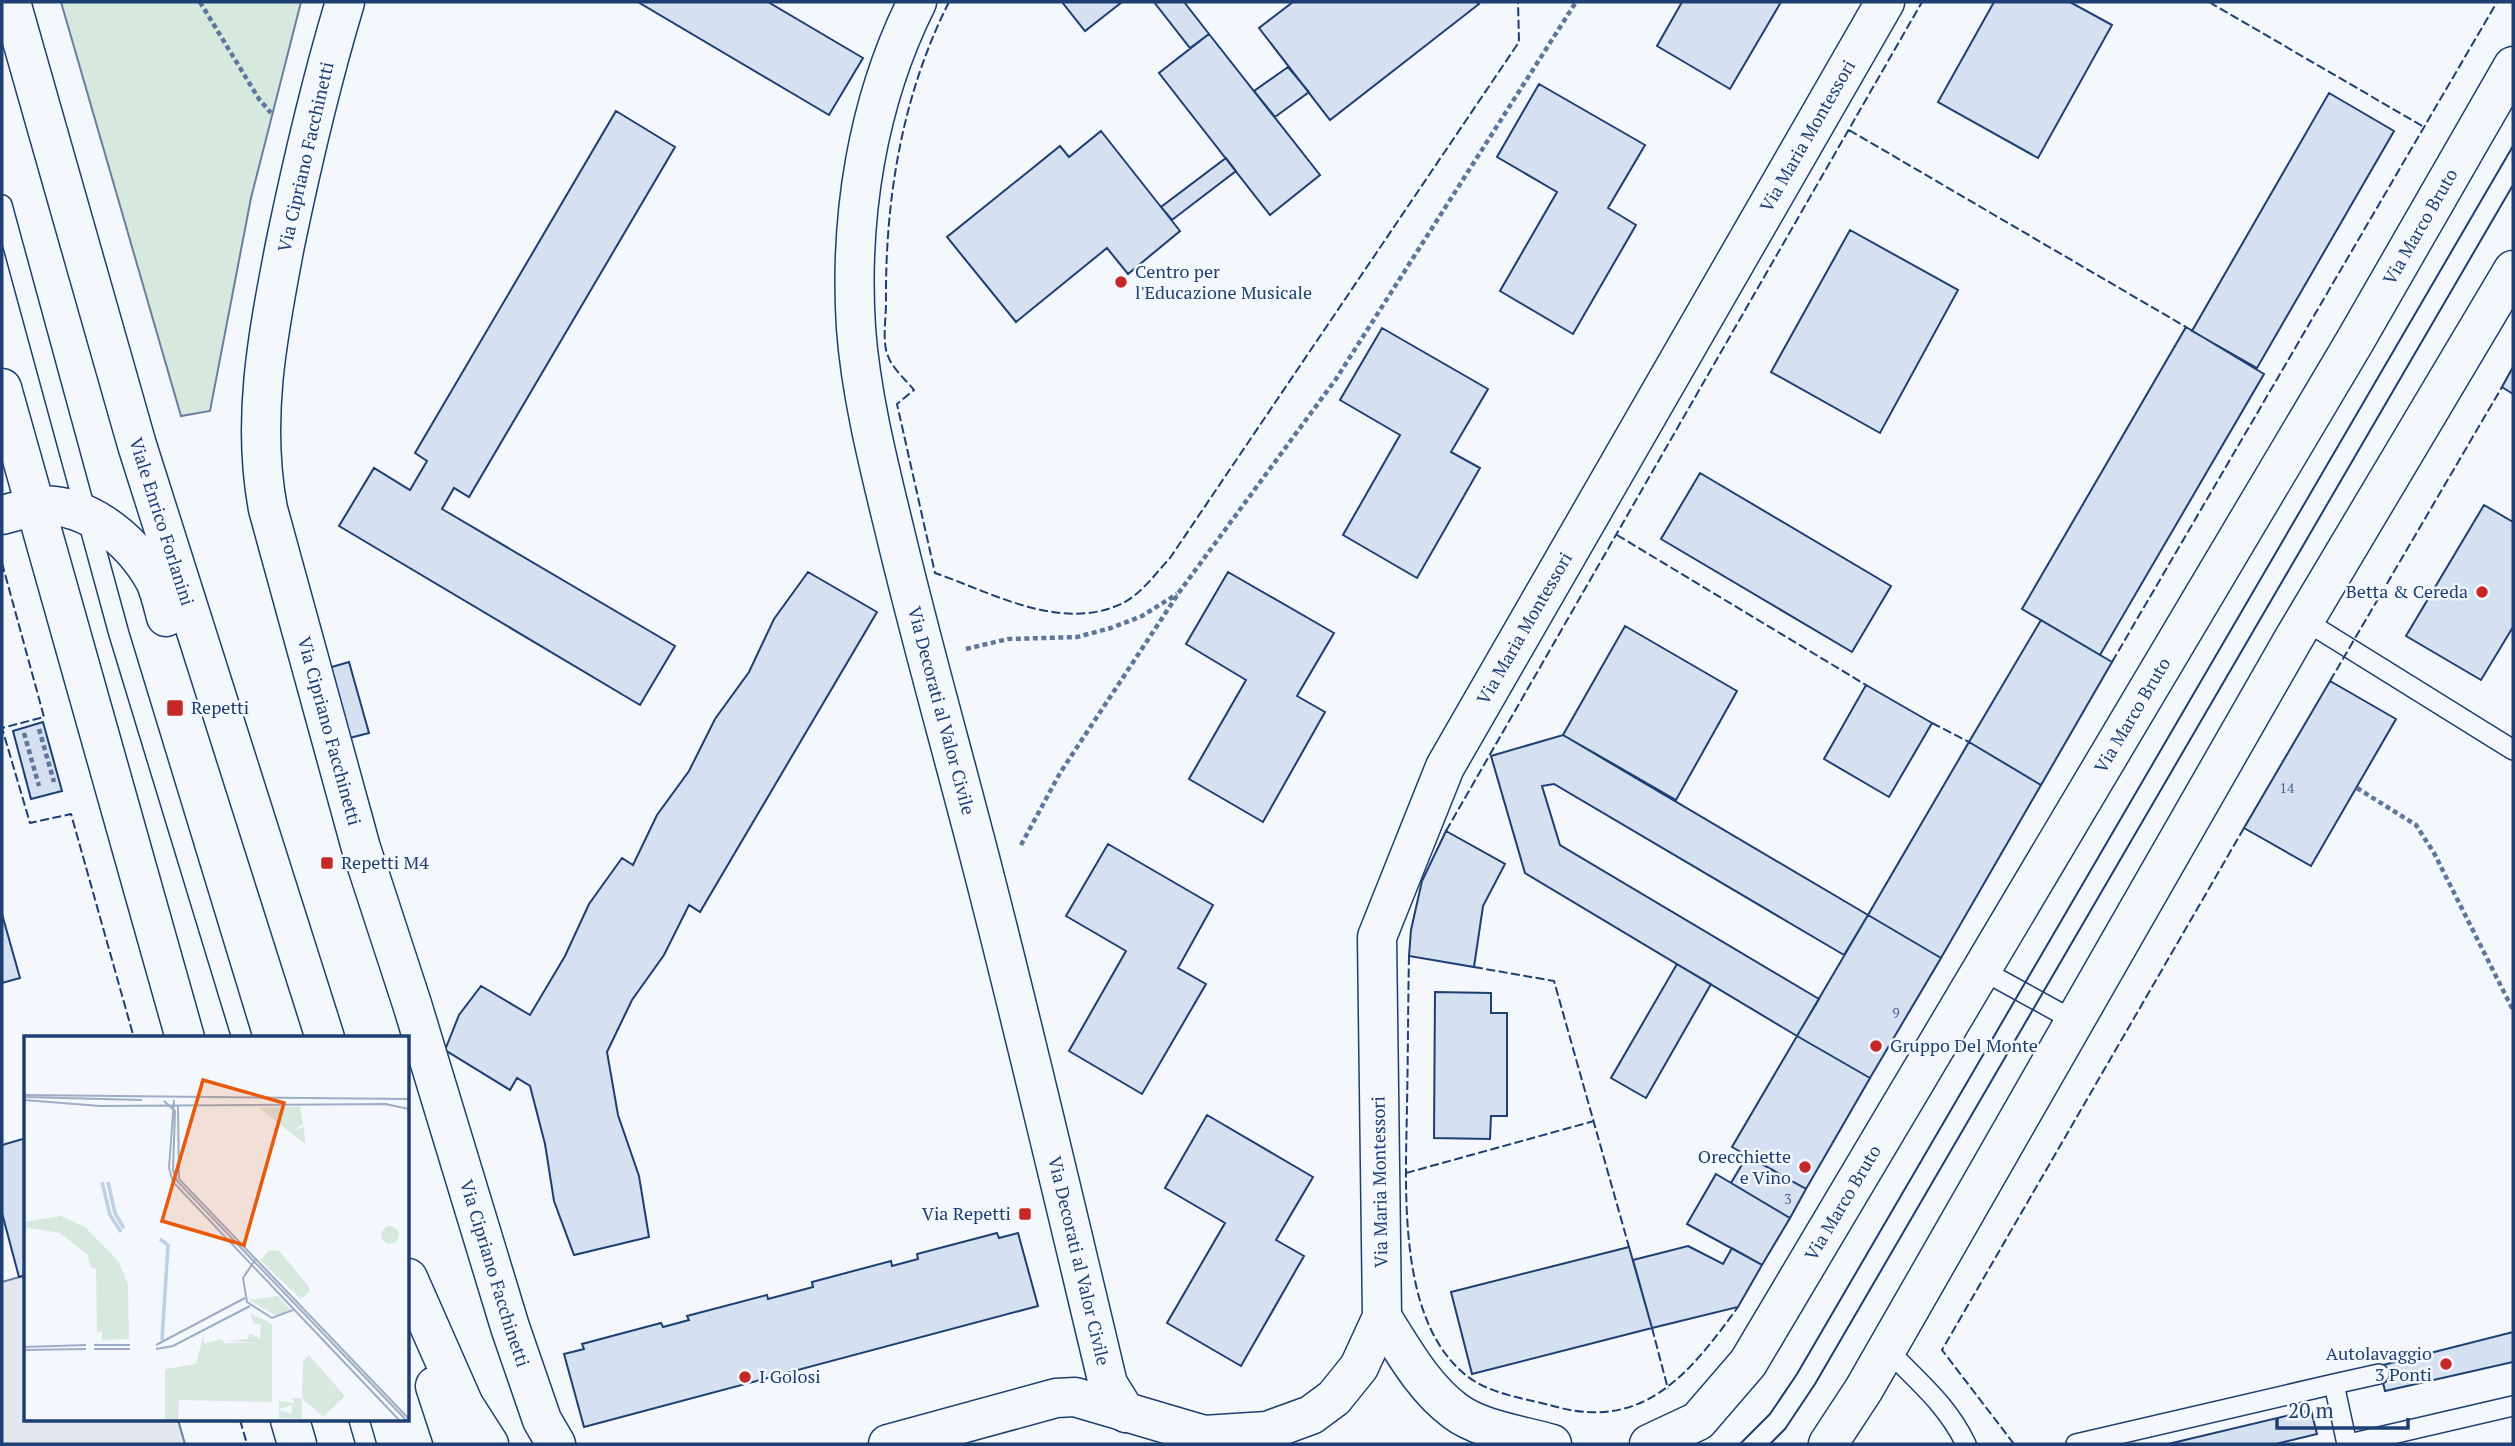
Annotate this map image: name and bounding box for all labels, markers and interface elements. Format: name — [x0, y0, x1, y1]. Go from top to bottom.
street label: Via Maria Montessori — [1754, 55, 1860, 216]
street label: Via Cipriano Facchinetti — [271, 59, 339, 254]
street label: Via Marco Bruto — [2377, 164, 2463, 289]
place label: Centro per l'Educazione Musicale — [1135, 259, 1312, 304]
marker: Centro per l'Educazione Musicale — [1113, 274, 1129, 290]
street label: Viale Enrico Forlanini — [124, 435, 200, 608]
street label: Via Maria Montessori — [1471, 548, 1577, 708]
place label: Betta & Cereda — [2346, 579, 2468, 603]
marker: Betta & Cereda — [2474, 584, 2490, 600]
street label: Via Decorati al Valor Civile — [903, 604, 981, 817]
street label: Via Cipriano Facchinetti — [293, 634, 367, 828]
street label: Via Marco Bruto — [2088, 653, 2175, 777]
place label: Repetti — [191, 695, 249, 719]
marker: Repetti — [165, 698, 185, 718]
house number: 14 — [2280, 778, 2295, 797]
place label: Repetti M4 — [341, 850, 429, 874]
marker: Repetti M4 — [319, 855, 335, 871]
house number: 9 — [1892, 1003, 1900, 1022]
place label: Gruppo Del Monte — [1890, 1033, 2038, 1057]
inset map — [24, 1036, 410, 1422]
marker: Gruppo Del Monte — [1868, 1038, 1884, 1054]
street label: Via Maria Montessori — [1366, 1096, 1392, 1268]
street label: Via Marco Bruto — [1799, 1140, 1886, 1264]
place label: Orecchiette e Vino — [1698, 1144, 1791, 1189]
street label: Via Decorati al Valor Civile — [1043, 1153, 1116, 1368]
marker: Orecchiette e Vino — [1797, 1159, 1813, 1175]
street label: Via Cipriano Facchinetti — [455, 1177, 536, 1370]
house number: 3 — [1784, 1189, 1792, 1208]
place label: Via Repetti — [922, 1201, 1011, 1225]
marker: Via Repetti — [1017, 1206, 1033, 1222]
place label: Autolavaggio 3 Ponti — [2326, 1341, 2432, 1386]
marker: Autolavaggio 3 Ponti — [2438, 1356, 2454, 1372]
place label: I Golosi — [759, 1364, 821, 1388]
marker: I Golosi — [737, 1369, 753, 1385]
scale bar — [2277, 1386, 2408, 1430]
text: 20 m — [2288, 1396, 2334, 1424]

